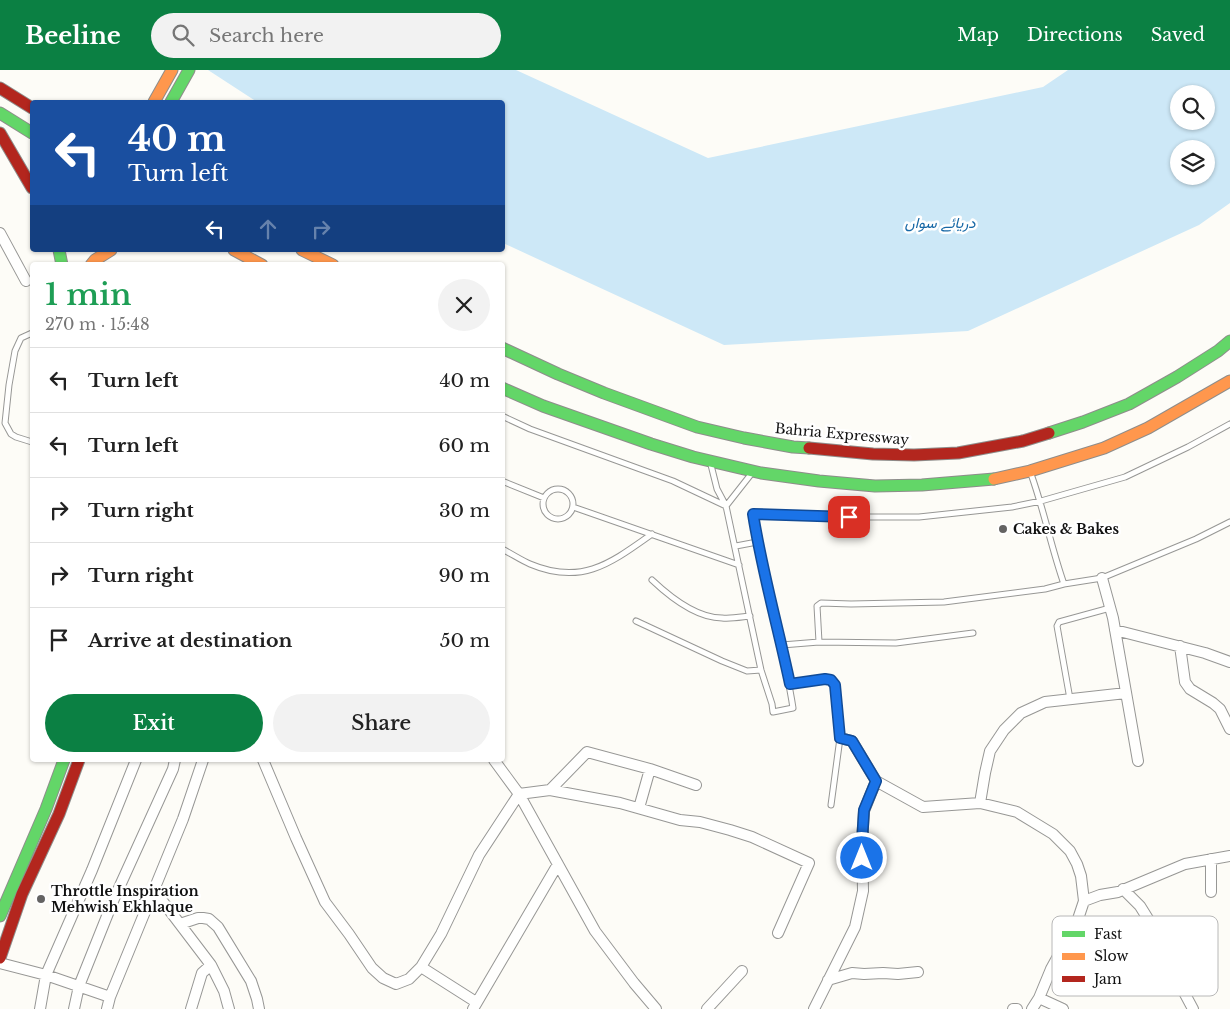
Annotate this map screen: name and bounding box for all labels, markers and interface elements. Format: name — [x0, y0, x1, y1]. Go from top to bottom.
search box — [151, 13, 501, 58]
text: Beeline — [25, 21, 121, 50]
icon: search — [169, 21, 197, 49]
text: Search here — [209, 24, 324, 47]
text: Map — [957, 24, 999, 46]
text: Directions — [1027, 24, 1123, 46]
text: Saved — [1151, 24, 1205, 46]
map controls — [1170, 85, 1215, 185]
button: search — [1170, 85, 1215, 130]
text: 40 m — [128, 117, 226, 160]
icon: left — [45, 120, 110, 185]
button: layers — [1170, 140, 1215, 185]
text: Turn left — [128, 160, 228, 187]
water label: دریائے سواں — [905, 213, 976, 232]
icon: left — [201, 215, 229, 243]
icon: ahead — [254, 215, 282, 243]
icon: right — [307, 215, 335, 243]
text: 1 min — [45, 276, 131, 313]
button: close — [438, 279, 490, 331]
text: 270 m · 15:48 — [45, 314, 150, 334]
icon: left — [45, 366, 73, 394]
text: Turn left — [88, 369, 179, 392]
text: 40 m — [439, 369, 490, 392]
street label: Bahria Expressway — [774, 419, 910, 449]
icon: left — [45, 431, 73, 459]
text: Turn left — [88, 434, 179, 457]
text: 60 m — [438, 434, 490, 457]
icon: right — [45, 496, 73, 524]
pin — [828, 496, 870, 538]
text: Turn right — [88, 499, 194, 522]
text: 30 m — [439, 499, 490, 522]
icon: arrive — [835, 503, 863, 531]
place label: Cakes & Bakes — [1013, 520, 1119, 538]
marker: Cakes & Bakes — [997, 523, 1009, 535]
icon: right — [45, 561, 73, 589]
text: Turn right — [88, 564, 194, 587]
text: 90 m — [438, 564, 490, 587]
icon: arrive — [45, 626, 73, 654]
text: Arrive at destination — [88, 629, 292, 652]
text: 50 m — [440, 629, 490, 652]
button: Exit — [45, 694, 263, 752]
button: Share — [273, 694, 490, 752]
position arrow — [835, 831, 887, 883]
place label: Throttle Inspiration Mehwish Ekhlaque — [51, 882, 199, 916]
marker: Throttle Inspiration Mehwish Ekhlaque — [35, 893, 47, 905]
legend — [1052, 916, 1218, 996]
text: Fast — [1094, 925, 1123, 943]
text: Slow — [1094, 947, 1128, 965]
text: Jam — [1092, 970, 1122, 988]

